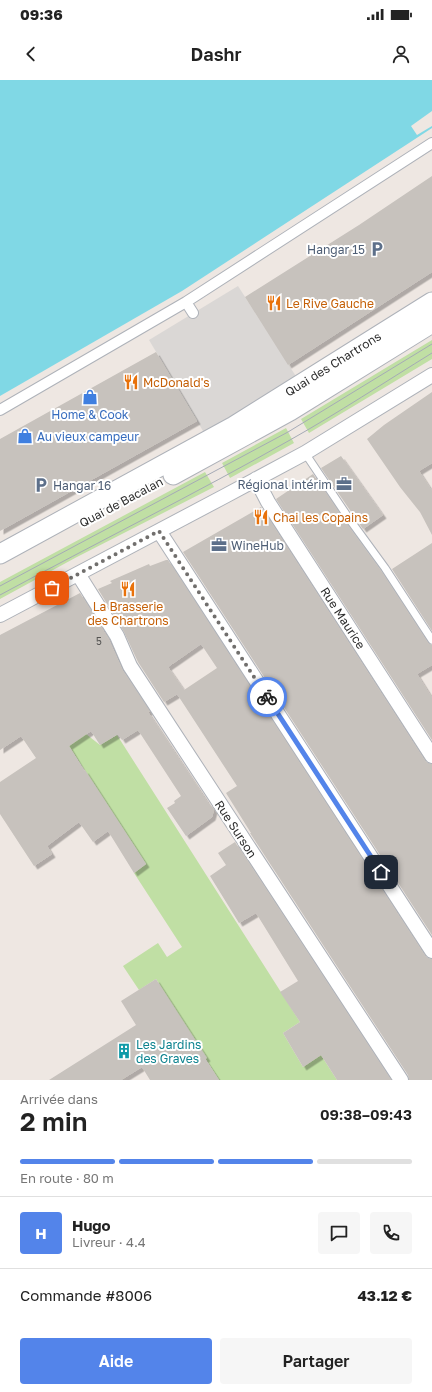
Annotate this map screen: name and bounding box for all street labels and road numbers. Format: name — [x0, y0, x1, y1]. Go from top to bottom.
street label: Quai des Chartrons — [282, 328, 384, 400]
street label: Quai de Bacalan — [77, 474, 165, 530]
street label: Rue Maurice — [317, 584, 369, 652]
street label: Rue Surson — [212, 797, 260, 861]

